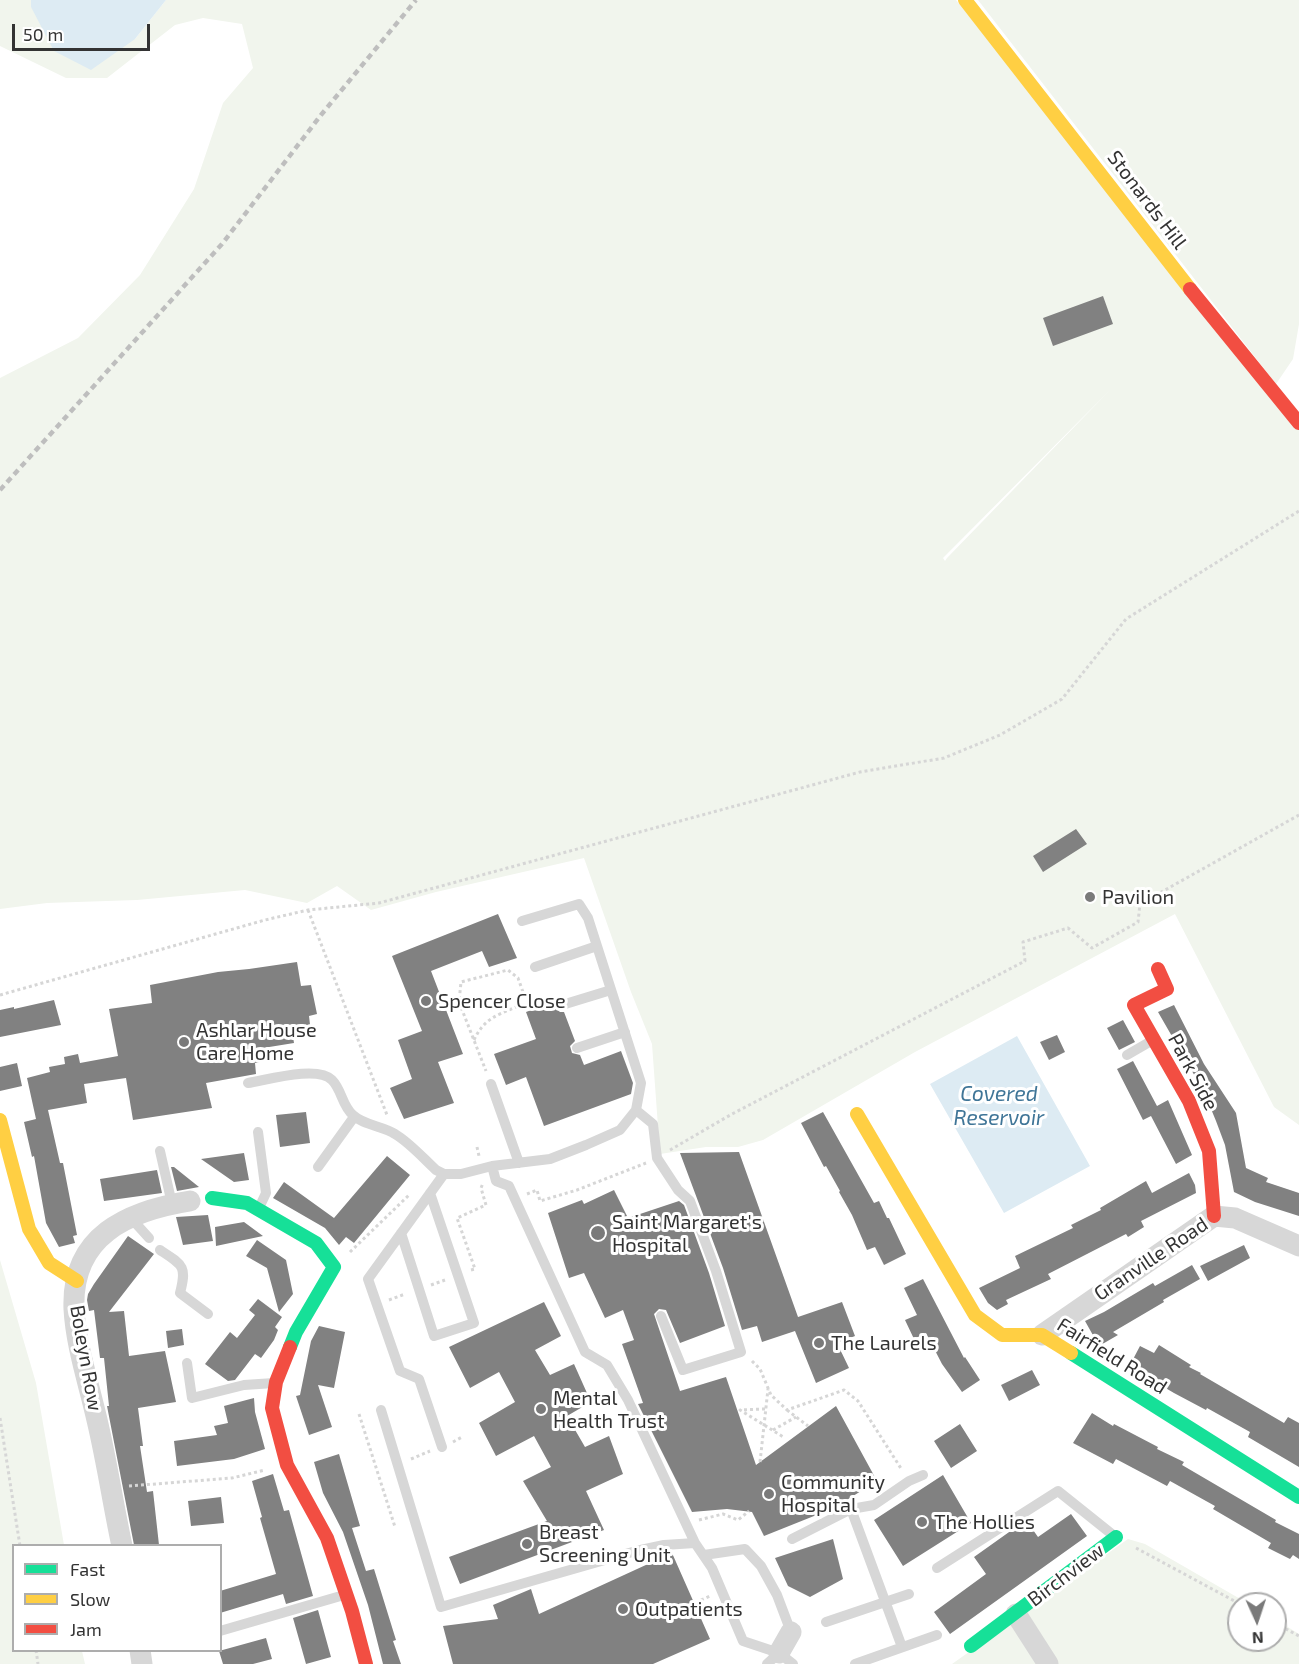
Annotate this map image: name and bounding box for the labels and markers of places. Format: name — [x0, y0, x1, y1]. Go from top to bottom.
place label: Pavilion — [1102, 885, 1174, 909]
marker: Pavilion — [1083, 890, 1097, 904]
place label: Spencer Close — [438, 989, 566, 1013]
marker: Spencer Close — [419, 994, 433, 1008]
place label: Ashlar House Care Home — [196, 1018, 317, 1065]
marker: Ashlar House Care Home — [177, 1035, 191, 1049]
place label: Saint Margaret's Hospital — [612, 1210, 762, 1257]
marker: Saint Margaret's Hospital — [589, 1224, 607, 1242]
place label: The Laurels — [831, 1331, 937, 1355]
marker: The Laurels — [812, 1336, 826, 1350]
place label: Mental Health Trust — [553, 1386, 665, 1433]
marker: Mental Health Trust — [534, 1402, 548, 1416]
place label: Community Hospital — [781, 1470, 885, 1517]
marker: Community Hospital — [762, 1487, 776, 1501]
place label: The Hollies — [934, 1510, 1035, 1534]
marker: The Hollies — [915, 1515, 929, 1529]
place label: Breast Screening Unit — [539, 1520, 671, 1567]
marker: Breast Screening Unit — [520, 1537, 534, 1551]
place label: Outpatients — [635, 1597, 743, 1621]
marker: Outpatients — [616, 1602, 630, 1616]

